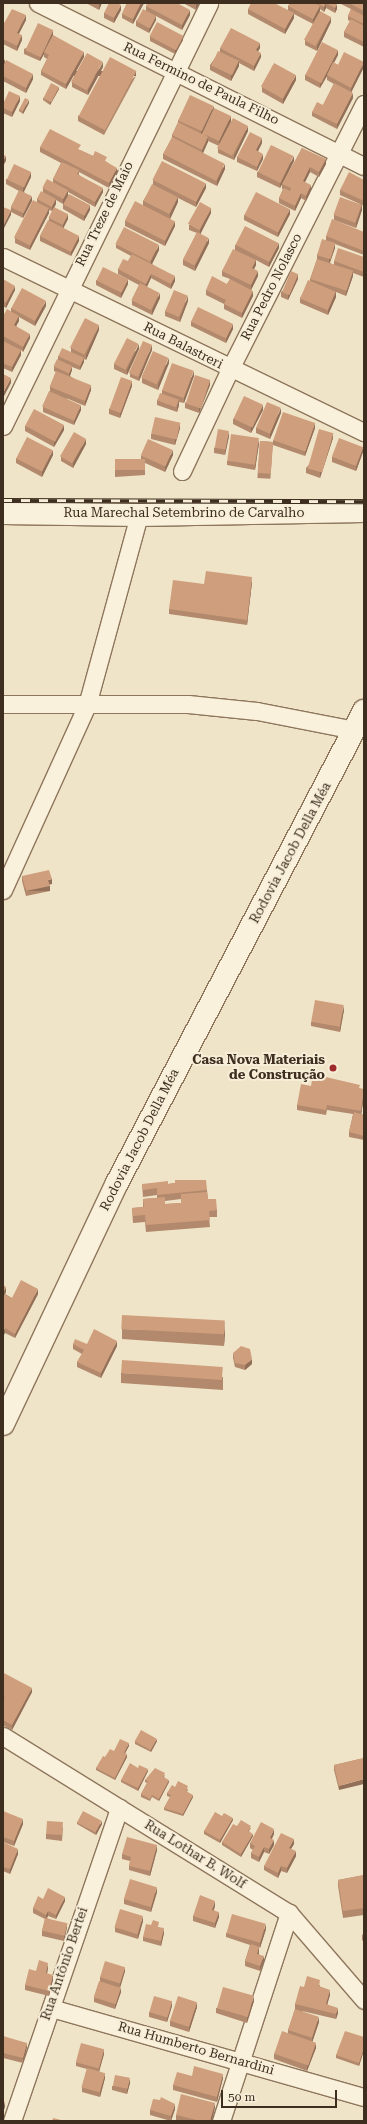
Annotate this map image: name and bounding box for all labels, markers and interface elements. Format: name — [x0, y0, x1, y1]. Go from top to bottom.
street label: Rua Fermino de Paula Filho — [121, 39, 281, 129]
street label: Rua Treze de Maio — [73, 159, 137, 269]
street label: Rua Pedro Nolasco — [238, 231, 306, 343]
street label: Rua Balastreri — [141, 319, 225, 373]
street label: Rua Marechal Setembrino de Carvalho — [64, 505, 304, 521]
street label: Rodovia Jacob Della Méa — [247, 780, 335, 926]
place label: Casa Nova Materiais de Construção — [192, 1053, 325, 1084]
marker: Casa Nova Materiais de Construção — [328, 1063, 338, 1073]
street label: Rodovia Jacob Della Méa — [97, 1066, 183, 1214]
street label: Rua Lothar B. Wolf — [141, 1817, 249, 1893]
street label: Rua Antônio Bertei — [38, 1905, 92, 2023]
street label: Rua Humberto Bernardini — [116, 2019, 276, 2079]
scale bar — [223, 2082, 339, 2108]
text: 50 m — [228, 2090, 255, 2104]

